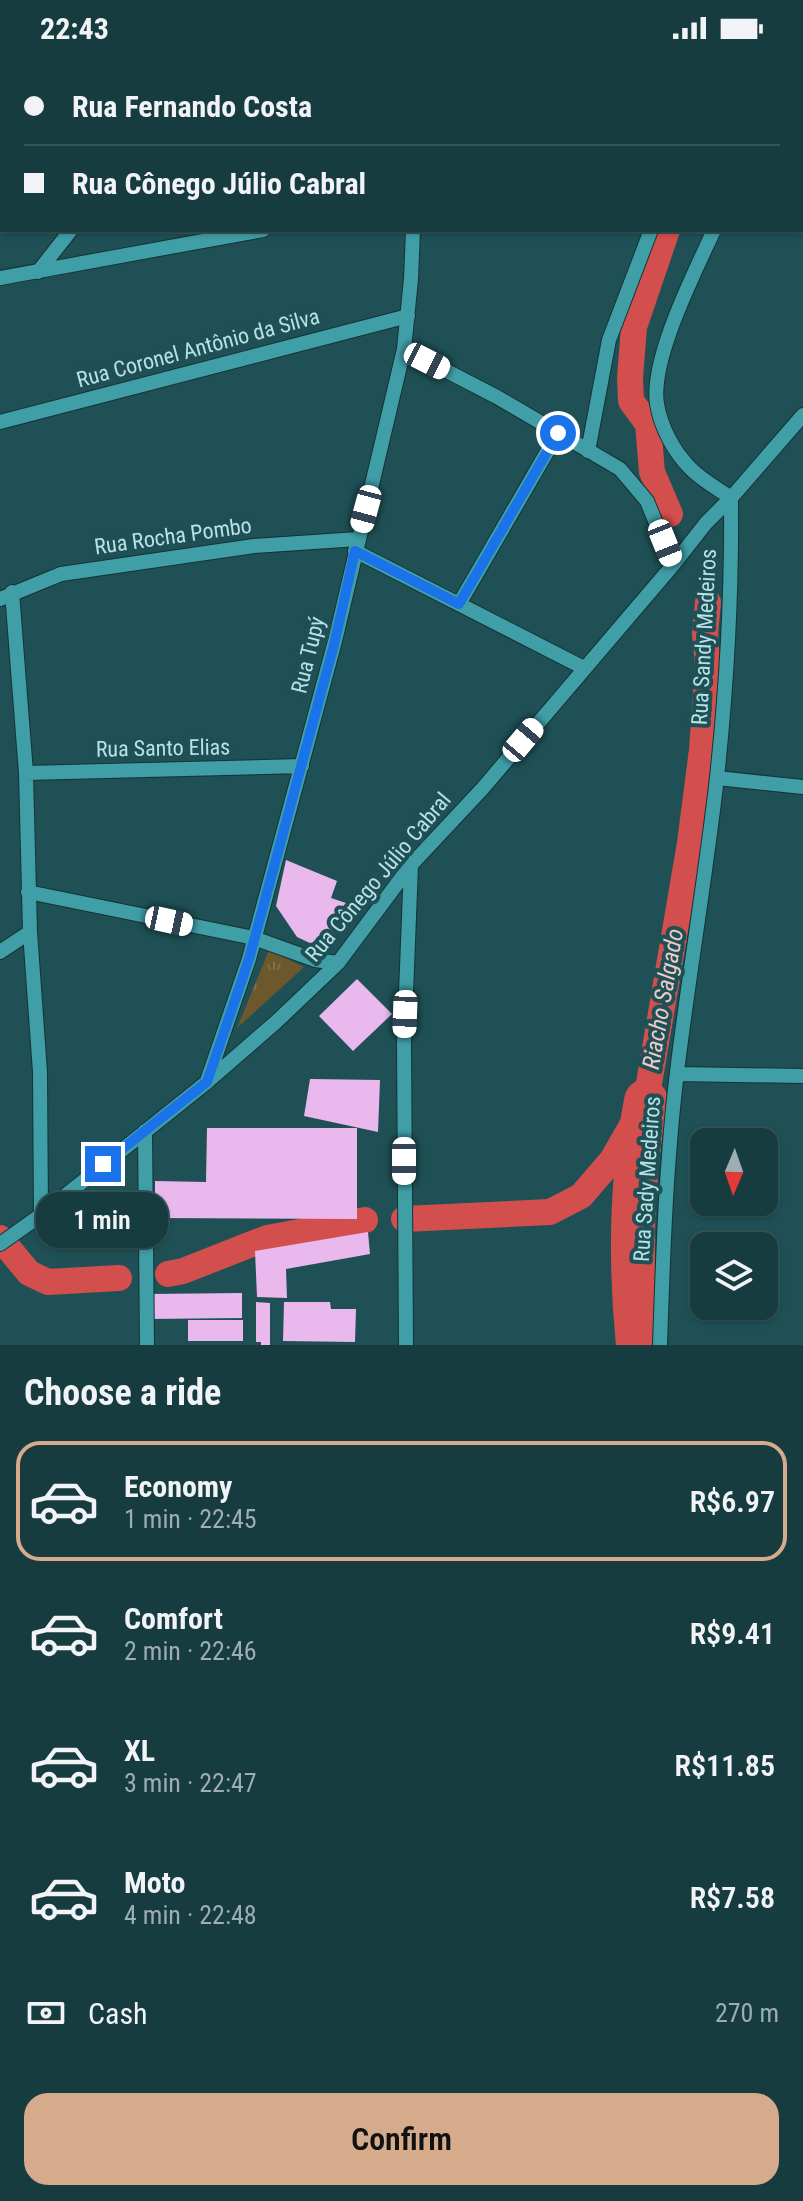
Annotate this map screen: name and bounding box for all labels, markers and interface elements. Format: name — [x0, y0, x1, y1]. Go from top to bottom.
text: 22:43 — [40, 11, 109, 46]
text: Rua Fernando Costa — [72, 89, 312, 124]
text: Rua Cônego Júlio Cabral — [72, 166, 366, 201]
street label: Rua Coronel Antônio da Silva — [74, 304, 322, 392]
car — [400, 339, 454, 383]
route start — [540, 415, 576, 451]
car — [348, 483, 384, 535]
street label: Rua Rocha Pombo — [93, 513, 253, 559]
car — [645, 516, 685, 570]
street label: Rua Sandy Medeiros — [687, 548, 721, 726]
street label: Rua Tupý — [286, 614, 330, 696]
car — [498, 714, 548, 766]
street label: Rua Santo Elias — [96, 734, 230, 762]
street label: Rua Cônego Júlio Cabral — [300, 788, 456, 966]
car — [143, 904, 195, 938]
water label: Riacho Salgado — [637, 926, 689, 1072]
car — [392, 990, 418, 1038]
street label: Rua Sady Medeiros — [629, 1095, 665, 1263]
north arrow — [690, 1128, 778, 1216]
map controls — [690, 1128, 778, 1320]
car — [392, 1137, 416, 1185]
route end — [85, 1146, 121, 1182]
callout: 1 min — [37, 1192, 169, 1248]
text: 1 min — [73, 1205, 131, 1235]
button: layers — [690, 1232, 778, 1320]
text: Choose a ride — [24, 1372, 221, 1414]
icon: car — [28, 1465, 100, 1537]
text: Economy — [124, 1469, 232, 1504]
text: R$6.97 — [690, 1484, 775, 1519]
text: 1 min · 22:45 — [124, 1504, 257, 1534]
icon: car — [28, 1597, 100, 1669]
text: Comfort — [124, 1601, 223, 1636]
text: R$9.41 — [690, 1616, 775, 1651]
text: 2 min · 22:46 — [124, 1636, 257, 1666]
icon: car — [28, 1729, 100, 1801]
text: XL — [124, 1733, 155, 1768]
text: R$11.85 — [675, 1748, 775, 1783]
text: 3 min · 22:47 — [124, 1768, 257, 1798]
icon: car — [28, 1861, 100, 1933]
text: Moto — [124, 1865, 185, 1900]
text: R$7.58 — [690, 1880, 775, 1915]
text: 4 min · 22:48 — [124, 1900, 257, 1930]
icon: cash — [24, 1991, 68, 2035]
text: Cash — [88, 1996, 148, 2031]
text: 270 m — [715, 1998, 779, 2028]
button: Confirm — [24, 2093, 779, 2185]

